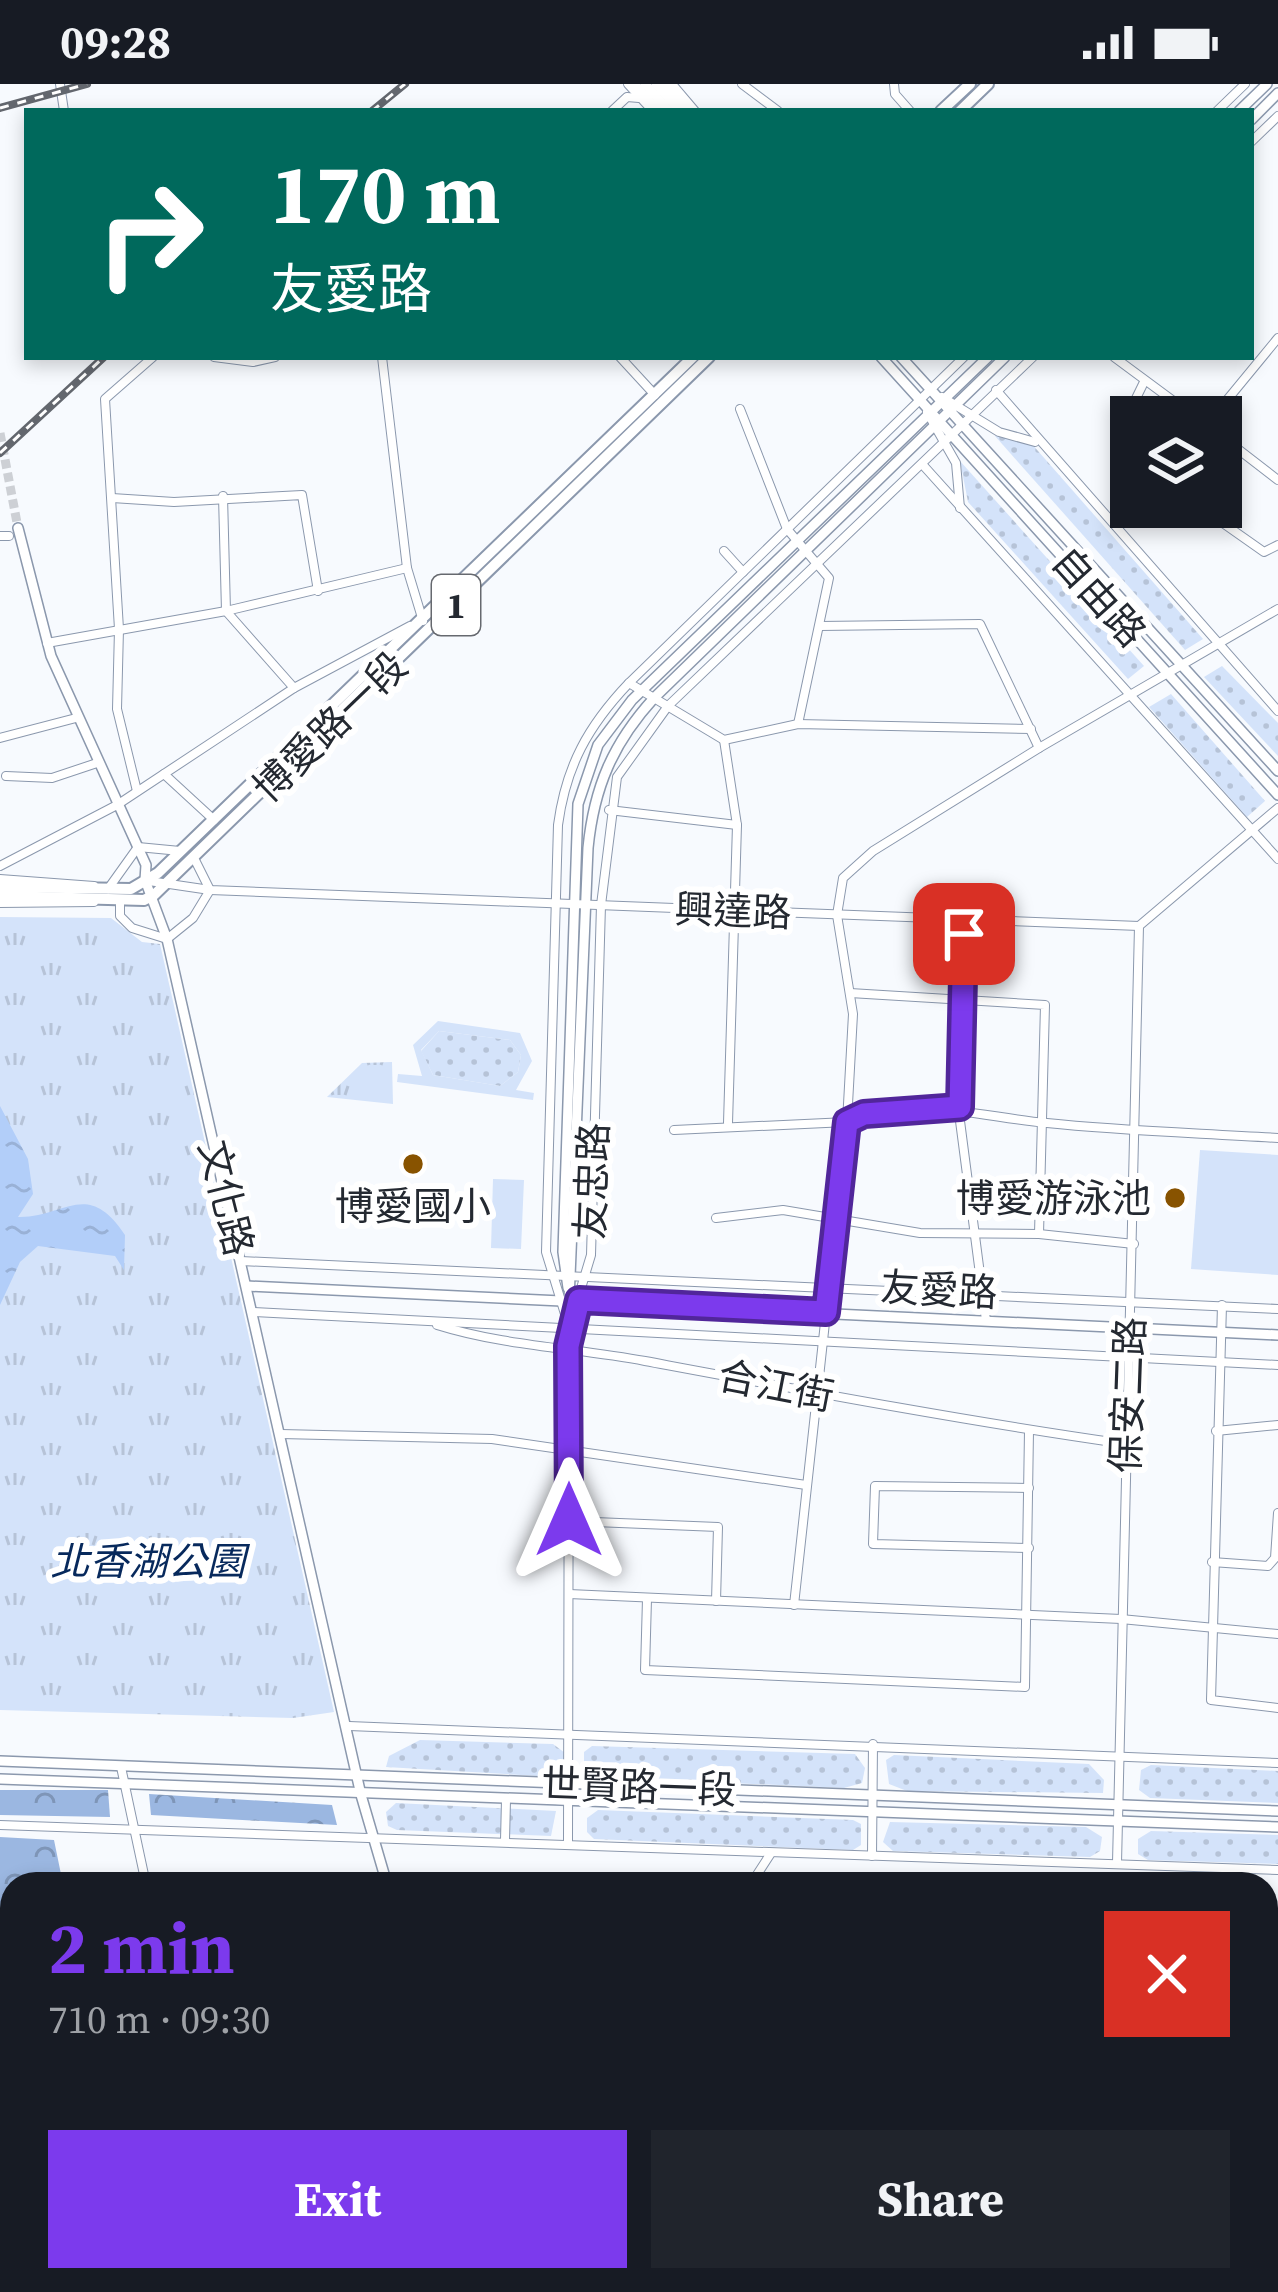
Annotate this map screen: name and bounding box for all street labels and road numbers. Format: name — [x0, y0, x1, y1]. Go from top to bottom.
street label: 自由路 — [1040, 536, 1158, 658]
road number: 1 — [432, 575, 480, 635]
street label: 博愛路一段 — [241, 640, 419, 814]
street label: 興達路 — [674, 882, 792, 940]
street label: 友忠路 — [563, 1122, 621, 1240]
street label: 文化路 — [186, 1135, 266, 1261]
street label: 友愛路 — [879, 1260, 999, 1320]
street label: 保安二路 — [1099, 1316, 1157, 1474]
street label: 合江街 — [714, 1349, 838, 1423]
street label: 世賢路一段 — [541, 1757, 737, 1817]

